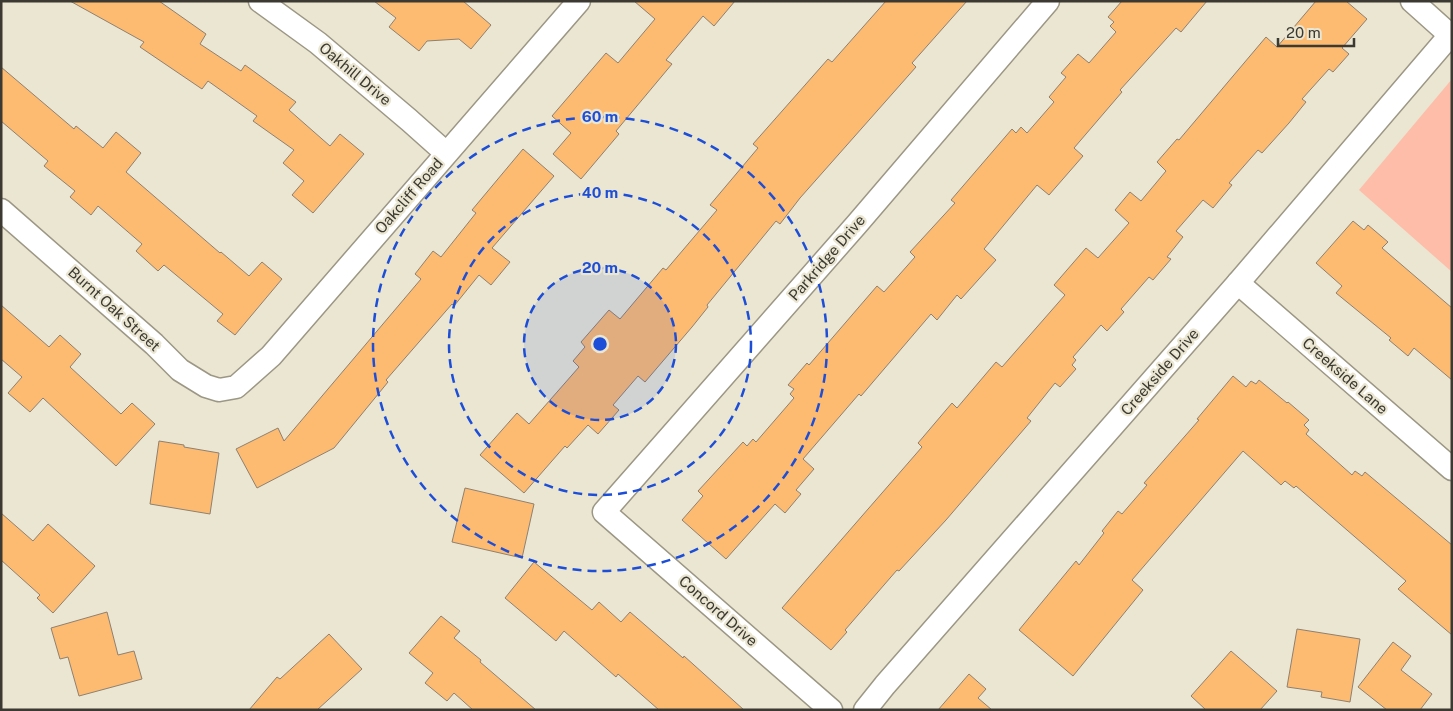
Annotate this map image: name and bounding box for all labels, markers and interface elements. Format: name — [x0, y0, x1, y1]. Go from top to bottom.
scale bar — [1278, 15, 1354, 47]
text: 20 m — [1286, 24, 1321, 41]
street label: Oakhill Drive — [316, 39, 395, 109]
text: 60 m — [582, 108, 618, 125]
street label: Oakcliff Road — [371, 155, 446, 237]
text: 40 m — [582, 184, 618, 201]
street label: Parkridge Drive — [785, 212, 868, 304]
text: 20 m — [582, 259, 618, 276]
street label: Burnt Oak Street — [65, 263, 164, 354]
street label: Creekside Drive — [1117, 325, 1202, 419]
street label: Creekside Lane — [1299, 334, 1391, 417]
centre of rings — [591, 335, 609, 353]
street label: Concord Drive — [676, 572, 761, 649]

